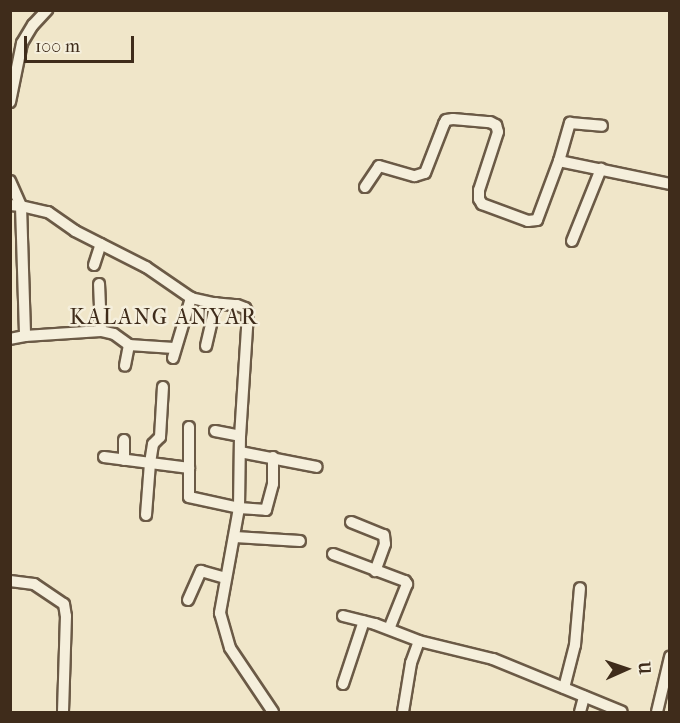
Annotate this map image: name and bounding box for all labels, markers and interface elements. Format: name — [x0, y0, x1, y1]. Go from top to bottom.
scale bar — [27, 24, 136, 62]
text: 100 m — [35, 36, 80, 57]
district label: KALANG ANYAR — [70, 305, 258, 331]
north arrow — [596, 639, 656, 699]
text: U — [635, 661, 654, 675]

